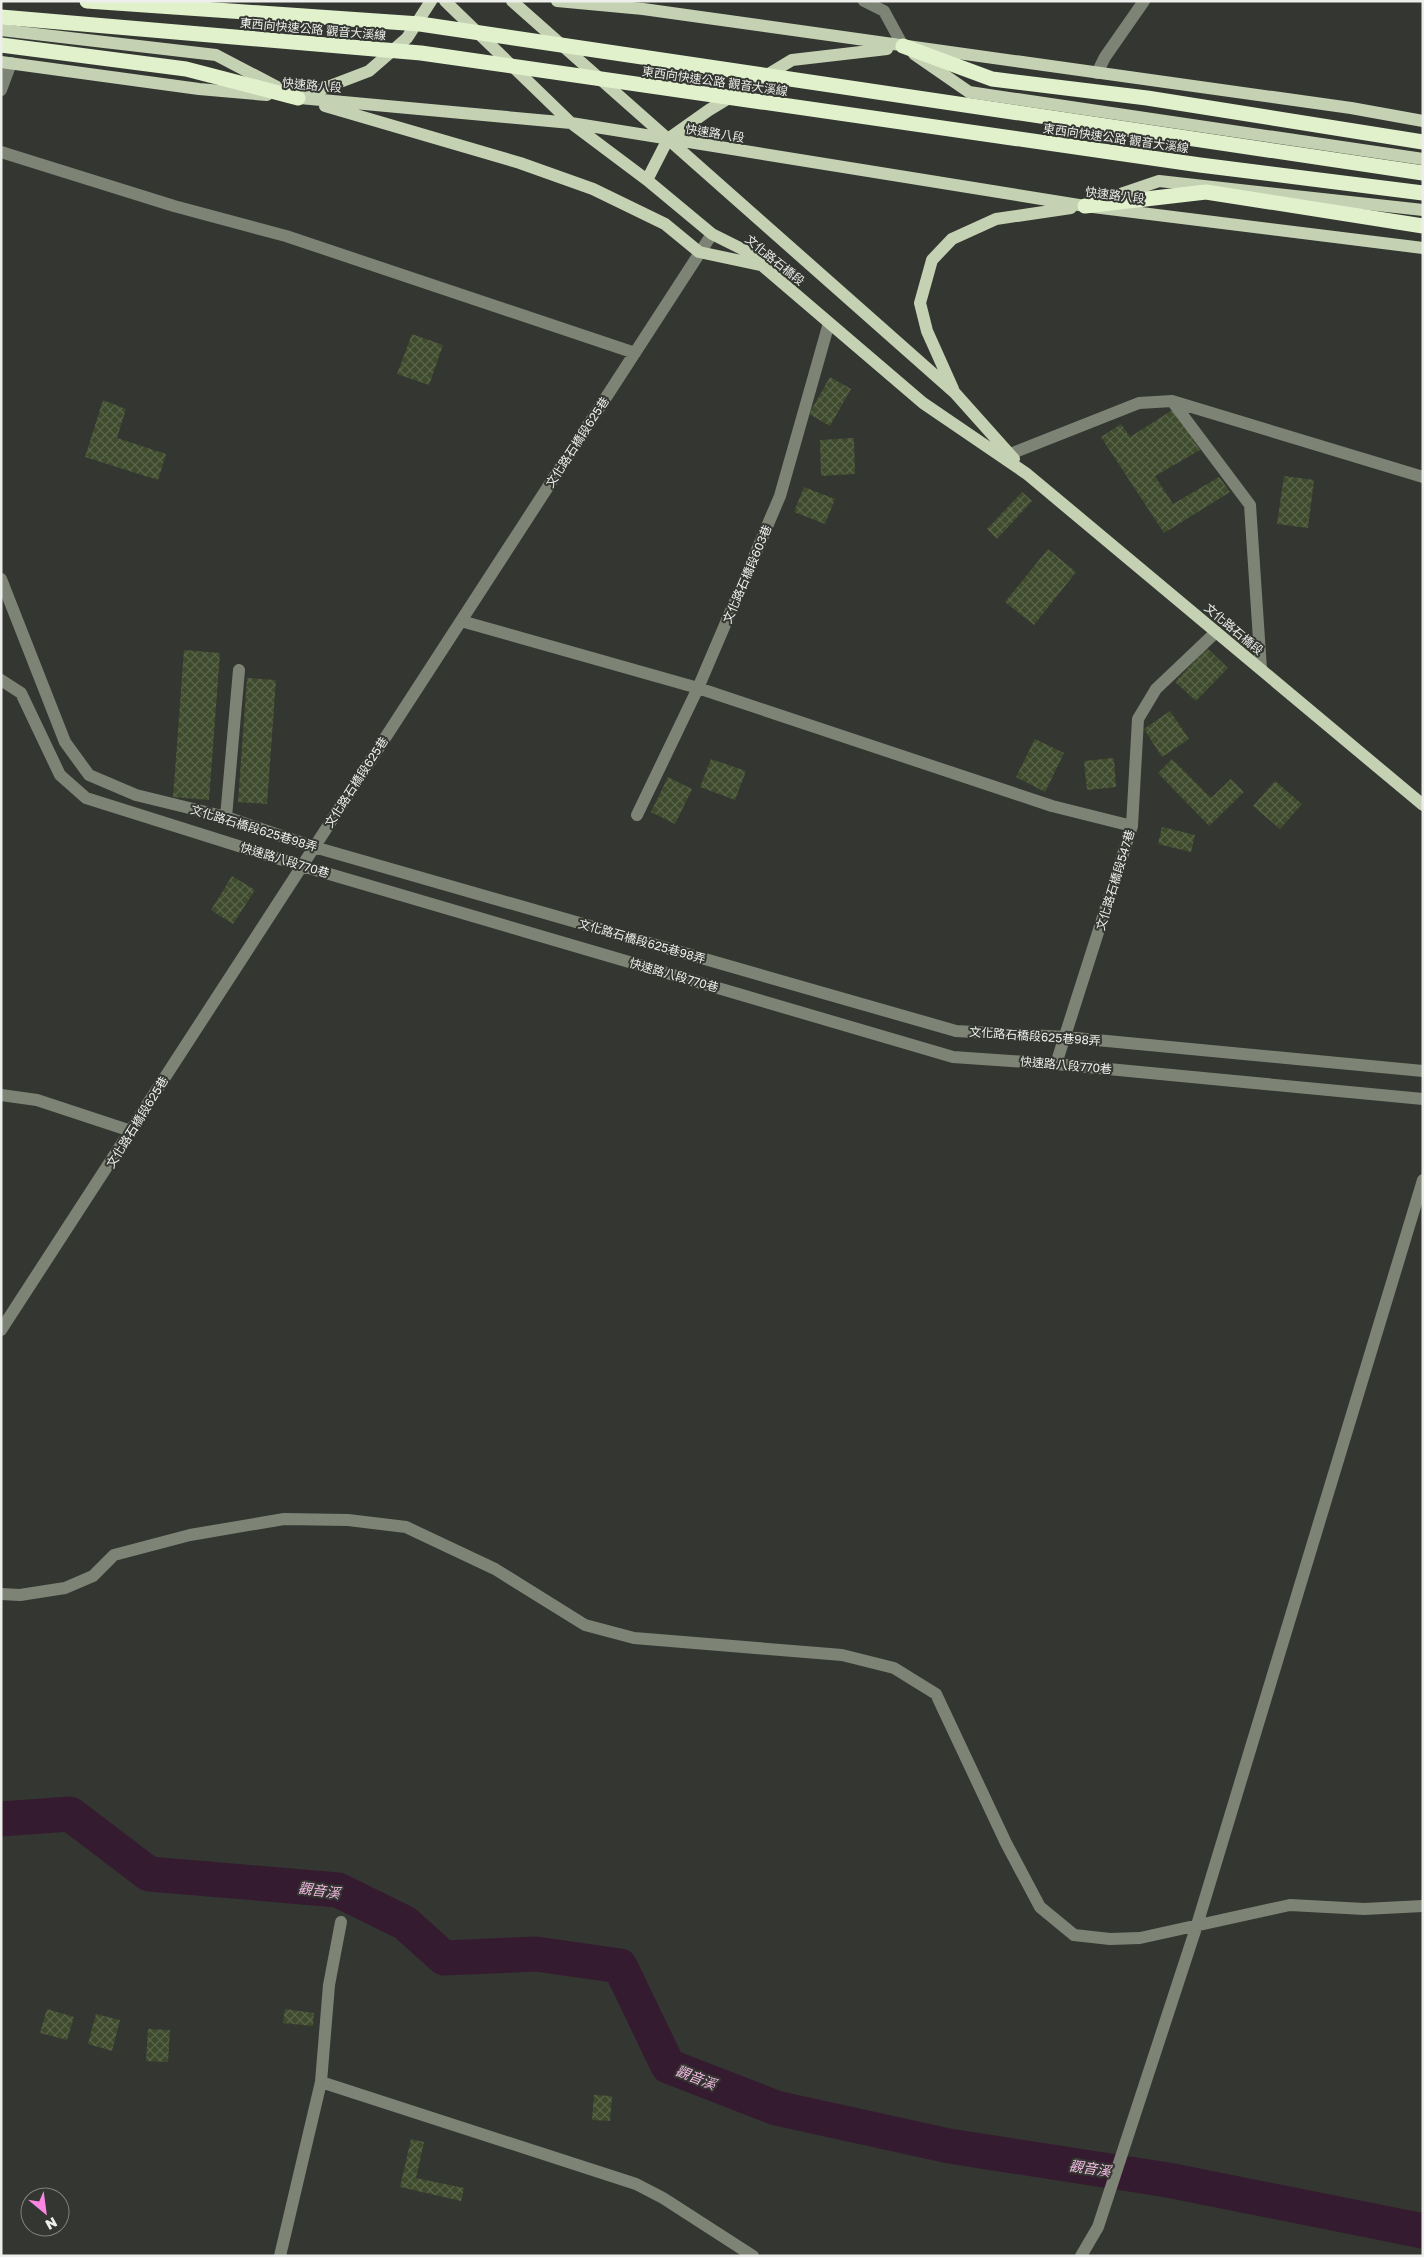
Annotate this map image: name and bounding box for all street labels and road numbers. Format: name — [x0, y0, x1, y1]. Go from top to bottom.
street label: 東西向快速公路 觀音大溪線 — [239, 15, 387, 43]
street label: 東西向快速公路 觀音大溪線 — [641, 63, 789, 99]
street label: 快速路八段 — [281, 75, 343, 95]
street label: 東西向快速公路 觀音大溪線 — [1042, 120, 1190, 156]
street label: 快速路八段 — [684, 121, 746, 145]
street label: 快速路八段 — [1084, 184, 1146, 206]
street label: 文化路石橋段 — [742, 232, 808, 288]
street label: 文化路石橋段625巷 — [542, 394, 612, 490]
street label: 文化路石橋段603巷 — [719, 522, 775, 626]
street label: 文化路石橋段 — [1202, 600, 1266, 658]
street label: 文化路石橋段625巷 — [321, 734, 391, 830]
street label: 文化路石橋段625巷98弄 — [189, 802, 319, 854]
street label: 文化路石橋段547巷 — [1093, 828, 1137, 932]
street label: 快速路八段770巷 — [239, 839, 331, 881]
street label: 文化路石橋段625巷98弄 — [577, 916, 707, 966]
street label: 快速路八段770巷 — [628, 955, 720, 995]
street label: 文化路石橋段625巷98弄 — [969, 1024, 1101, 1048]
street label: 快速路八段770巷 — [1019, 1054, 1113, 1076]
street label: 文化路石橋段625巷 — [103, 1073, 171, 1171]

